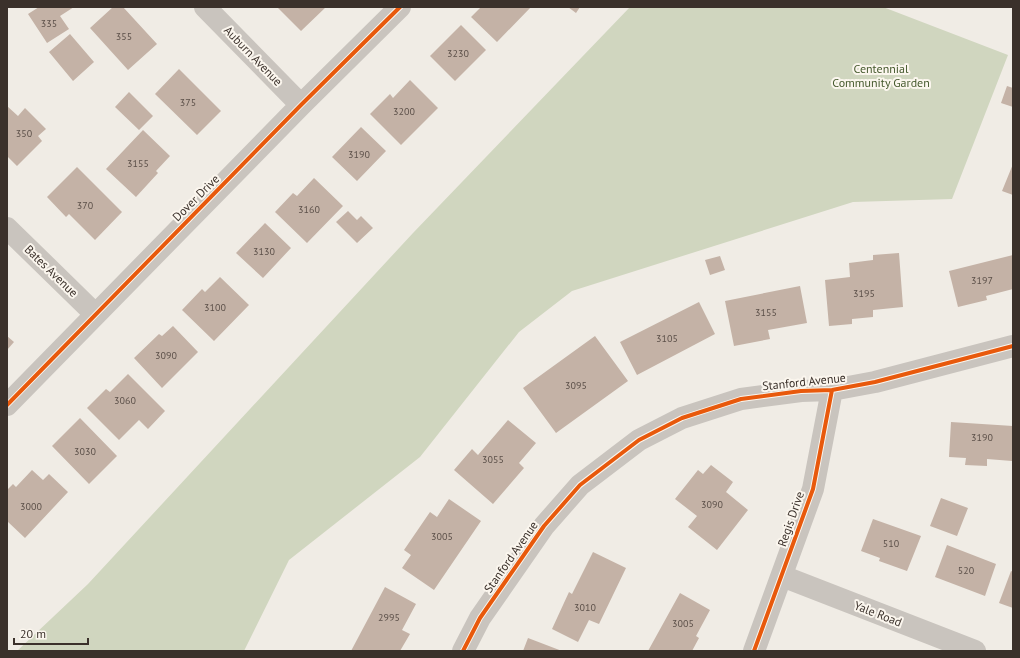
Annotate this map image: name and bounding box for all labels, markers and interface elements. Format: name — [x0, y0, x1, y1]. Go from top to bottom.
house number: 335 — [41, 17, 57, 30]
street label: Auburn Avenue — [221, 23, 286, 89]
house number: 355 — [116, 30, 132, 43]
house number: 3230 — [447, 47, 469, 60]
park label: Centennial Community Garden — [832, 61, 930, 90]
house number: 375 — [180, 96, 196, 109]
house number: 3200 — [393, 105, 415, 118]
house number: 350 — [16, 127, 33, 140]
house number: 3190 — [348, 148, 370, 161]
house number: 3155 — [127, 157, 149, 170]
street label: Dover Drive — [169, 171, 222, 224]
house number: 370 — [77, 199, 94, 212]
house number: 3160 — [298, 203, 320, 216]
street label: Bates Avenue — [22, 242, 81, 300]
house number: 3130 — [253, 245, 275, 258]
house number: 3197 — [971, 274, 993, 287]
house number: 3195 — [853, 287, 875, 300]
house number: 3100 — [204, 301, 226, 314]
house number: 3155 — [755, 306, 777, 319]
house number: 3105 — [656, 332, 678, 345]
house number: 3090 — [155, 349, 177, 362]
street label: Stanford Avenue — [761, 370, 846, 393]
house number: 3095 — [565, 379, 587, 392]
house number: 3060 — [114, 394, 136, 407]
house number: 3190 — [971, 431, 993, 444]
house number: 3030 — [74, 445, 96, 458]
house number: 3055 — [482, 453, 504, 466]
street label: Regis Drive — [774, 489, 807, 548]
house number: 3090 — [701, 498, 723, 511]
house number: 3000 — [20, 500, 42, 513]
street label: Stanford Avenue — [480, 518, 541, 595]
house number: 3005 — [431, 530, 453, 543]
house number: 510 — [883, 537, 900, 550]
house number: 520 — [958, 564, 975, 577]
street label: Yale Road — [852, 598, 904, 629]
house number: 3010 — [574, 601, 596, 614]
house number: 2995 — [378, 611, 400, 624]
house number: 3005 — [672, 617, 694, 630]
scale bar — [14, 620, 88, 646]
text: 20 m — [20, 626, 46, 641]

